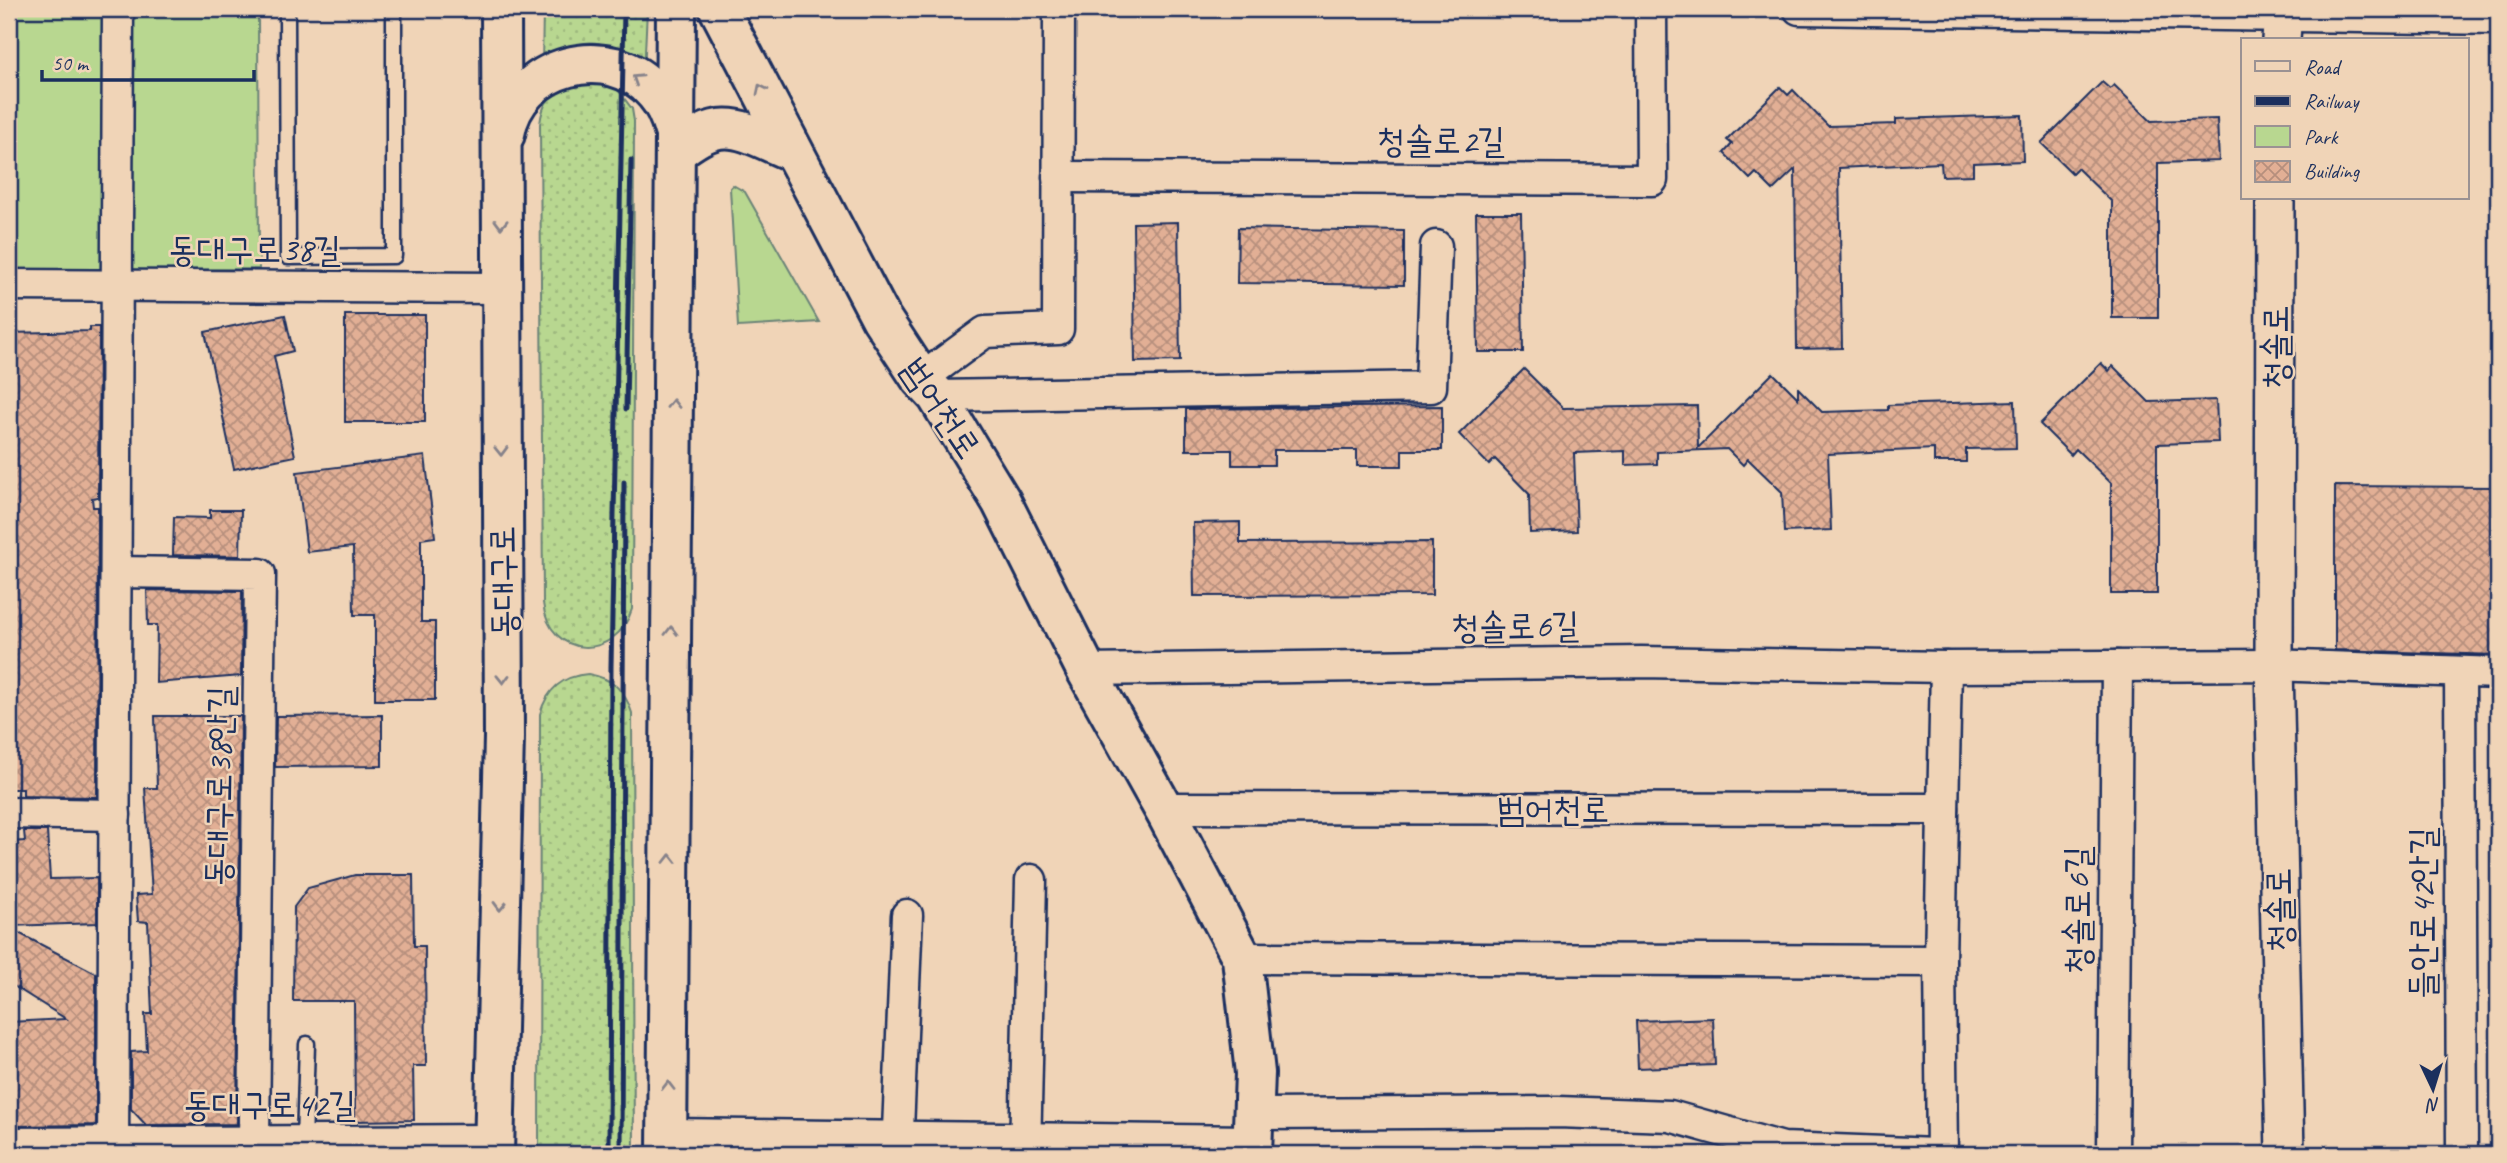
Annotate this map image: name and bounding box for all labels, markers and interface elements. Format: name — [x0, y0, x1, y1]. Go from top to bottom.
scale bar — [42, 38, 254, 82]
legend — [2241, 38, 2468, 200]
text: 50 m — [52, 50, 90, 76]
text: Road — [2304, 54, 2343, 80]
one-way arrow — [632, 74, 645, 87]
one-way arrow — [756, 84, 770, 96]
text: Railway — [2304, 88, 2360, 114]
street label: 청솔로2길 — [1377, 118, 1505, 163]
text: Park — [2304, 124, 2339, 150]
text: Building — [2304, 158, 2361, 184]
one-way arrow — [493, 219, 509, 230]
street label: 동대구로38길 — [169, 227, 341, 272]
street label: 청솔로 — [2253, 305, 2298, 389]
street label: 범어천로 — [891, 349, 991, 467]
one-way arrow — [665, 398, 681, 408]
one-way arrow — [493, 447, 509, 457]
street label: 동대구로 — [480, 525, 526, 639]
street label: 청솔로6길 — [1450, 602, 1580, 650]
one-way arrow — [663, 625, 679, 636]
one-way arrow — [496, 674, 511, 685]
street label: 동대구로38안길 — [195, 685, 243, 887]
street label: 범어천로 — [1497, 787, 1609, 832]
street label: 들안로42안길 — [2400, 827, 2445, 999]
street label: 청솔로6길 — [2055, 846, 2100, 974]
one-way arrow — [662, 853, 677, 864]
street label: 청솔로 — [2256, 867, 2302, 953]
one-way arrow — [492, 901, 507, 912]
north arrow — [2398, 1054, 2468, 1124]
one-way arrow — [660, 1080, 676, 1091]
street label: 동대구로42길 — [184, 1082, 356, 1127]
text: N — [2424, 1093, 2441, 1118]

